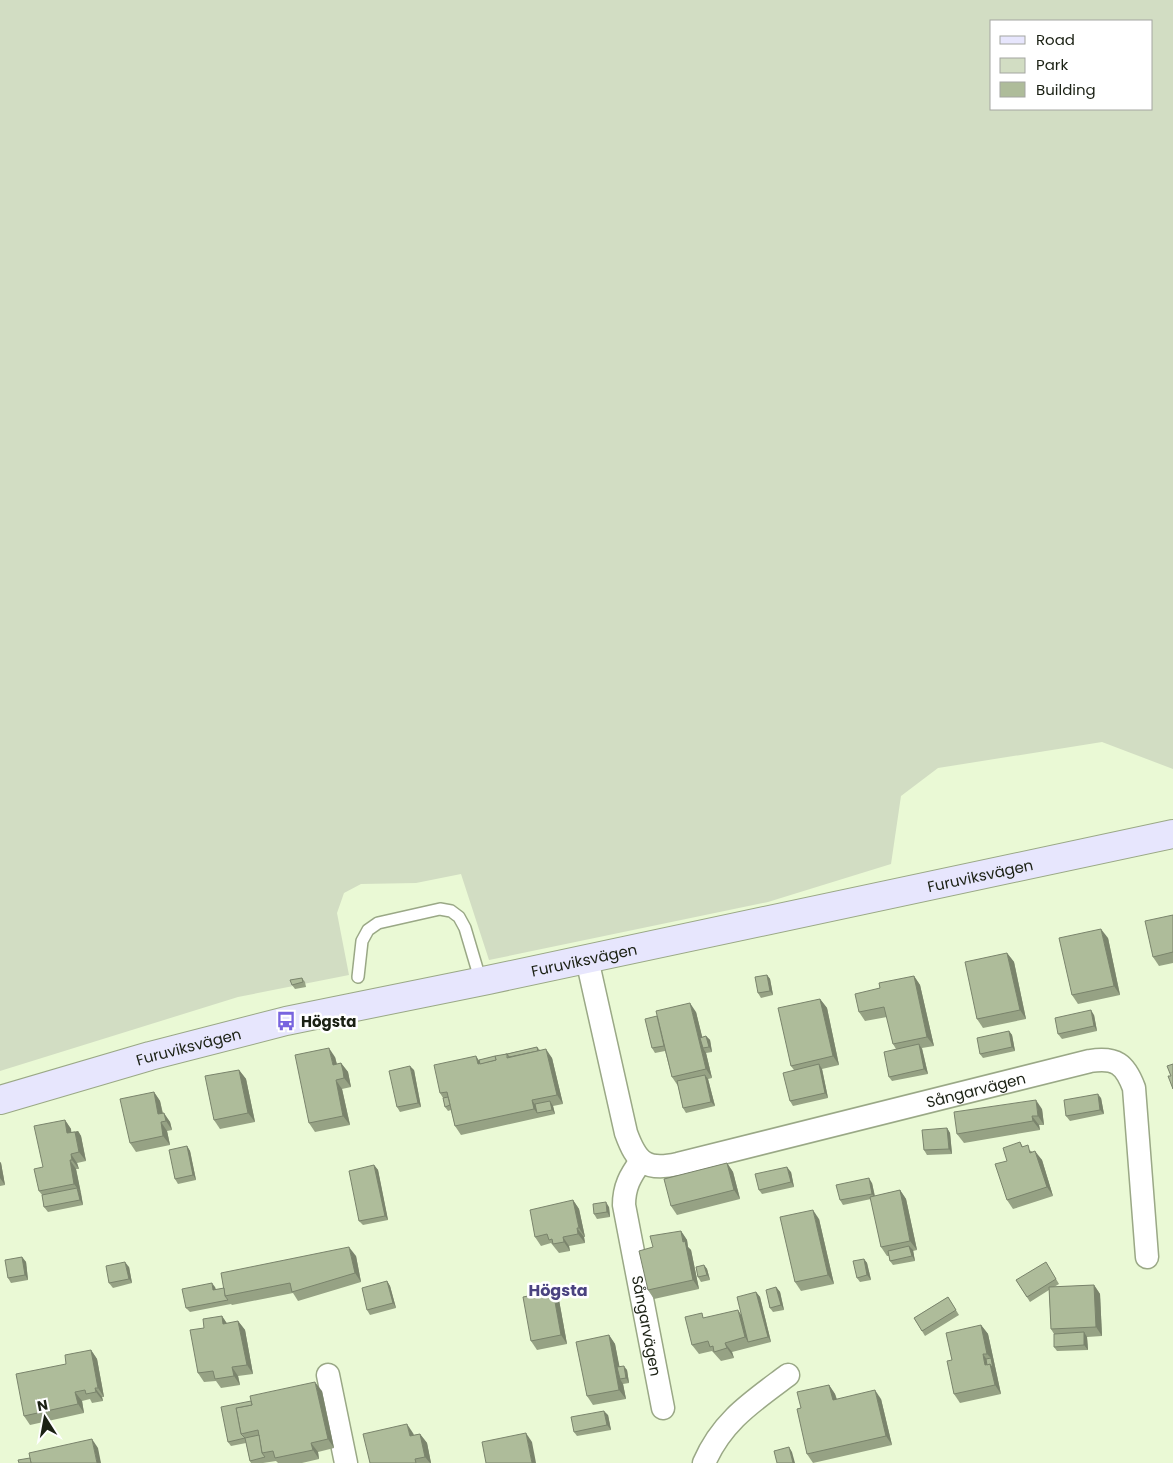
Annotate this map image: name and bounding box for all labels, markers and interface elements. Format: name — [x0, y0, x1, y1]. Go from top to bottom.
legend — [990, 20, 1153, 110]
text: Road — [1036, 29, 1075, 50]
text: Park — [1036, 54, 1068, 75]
text: Building — [1036, 79, 1096, 100]
street label: Furuviksvägen — [925, 854, 1035, 897]
street label: Furuviksvägen — [529, 938, 639, 981]
bus stop icon: Högsta — [275, 1010, 297, 1032]
place label: Högsta — [301, 1011, 356, 1032]
street label: Furuviksvägen — [133, 1023, 243, 1070]
street label: Sångarvägen — [924, 1067, 1028, 1112]
street label: Sångarvägen — [627, 1274, 667, 1378]
district label: Högsta — [528, 1279, 588, 1302]
north arrow — [20, 1393, 70, 1443]
text: N — [35, 1394, 50, 1416]

